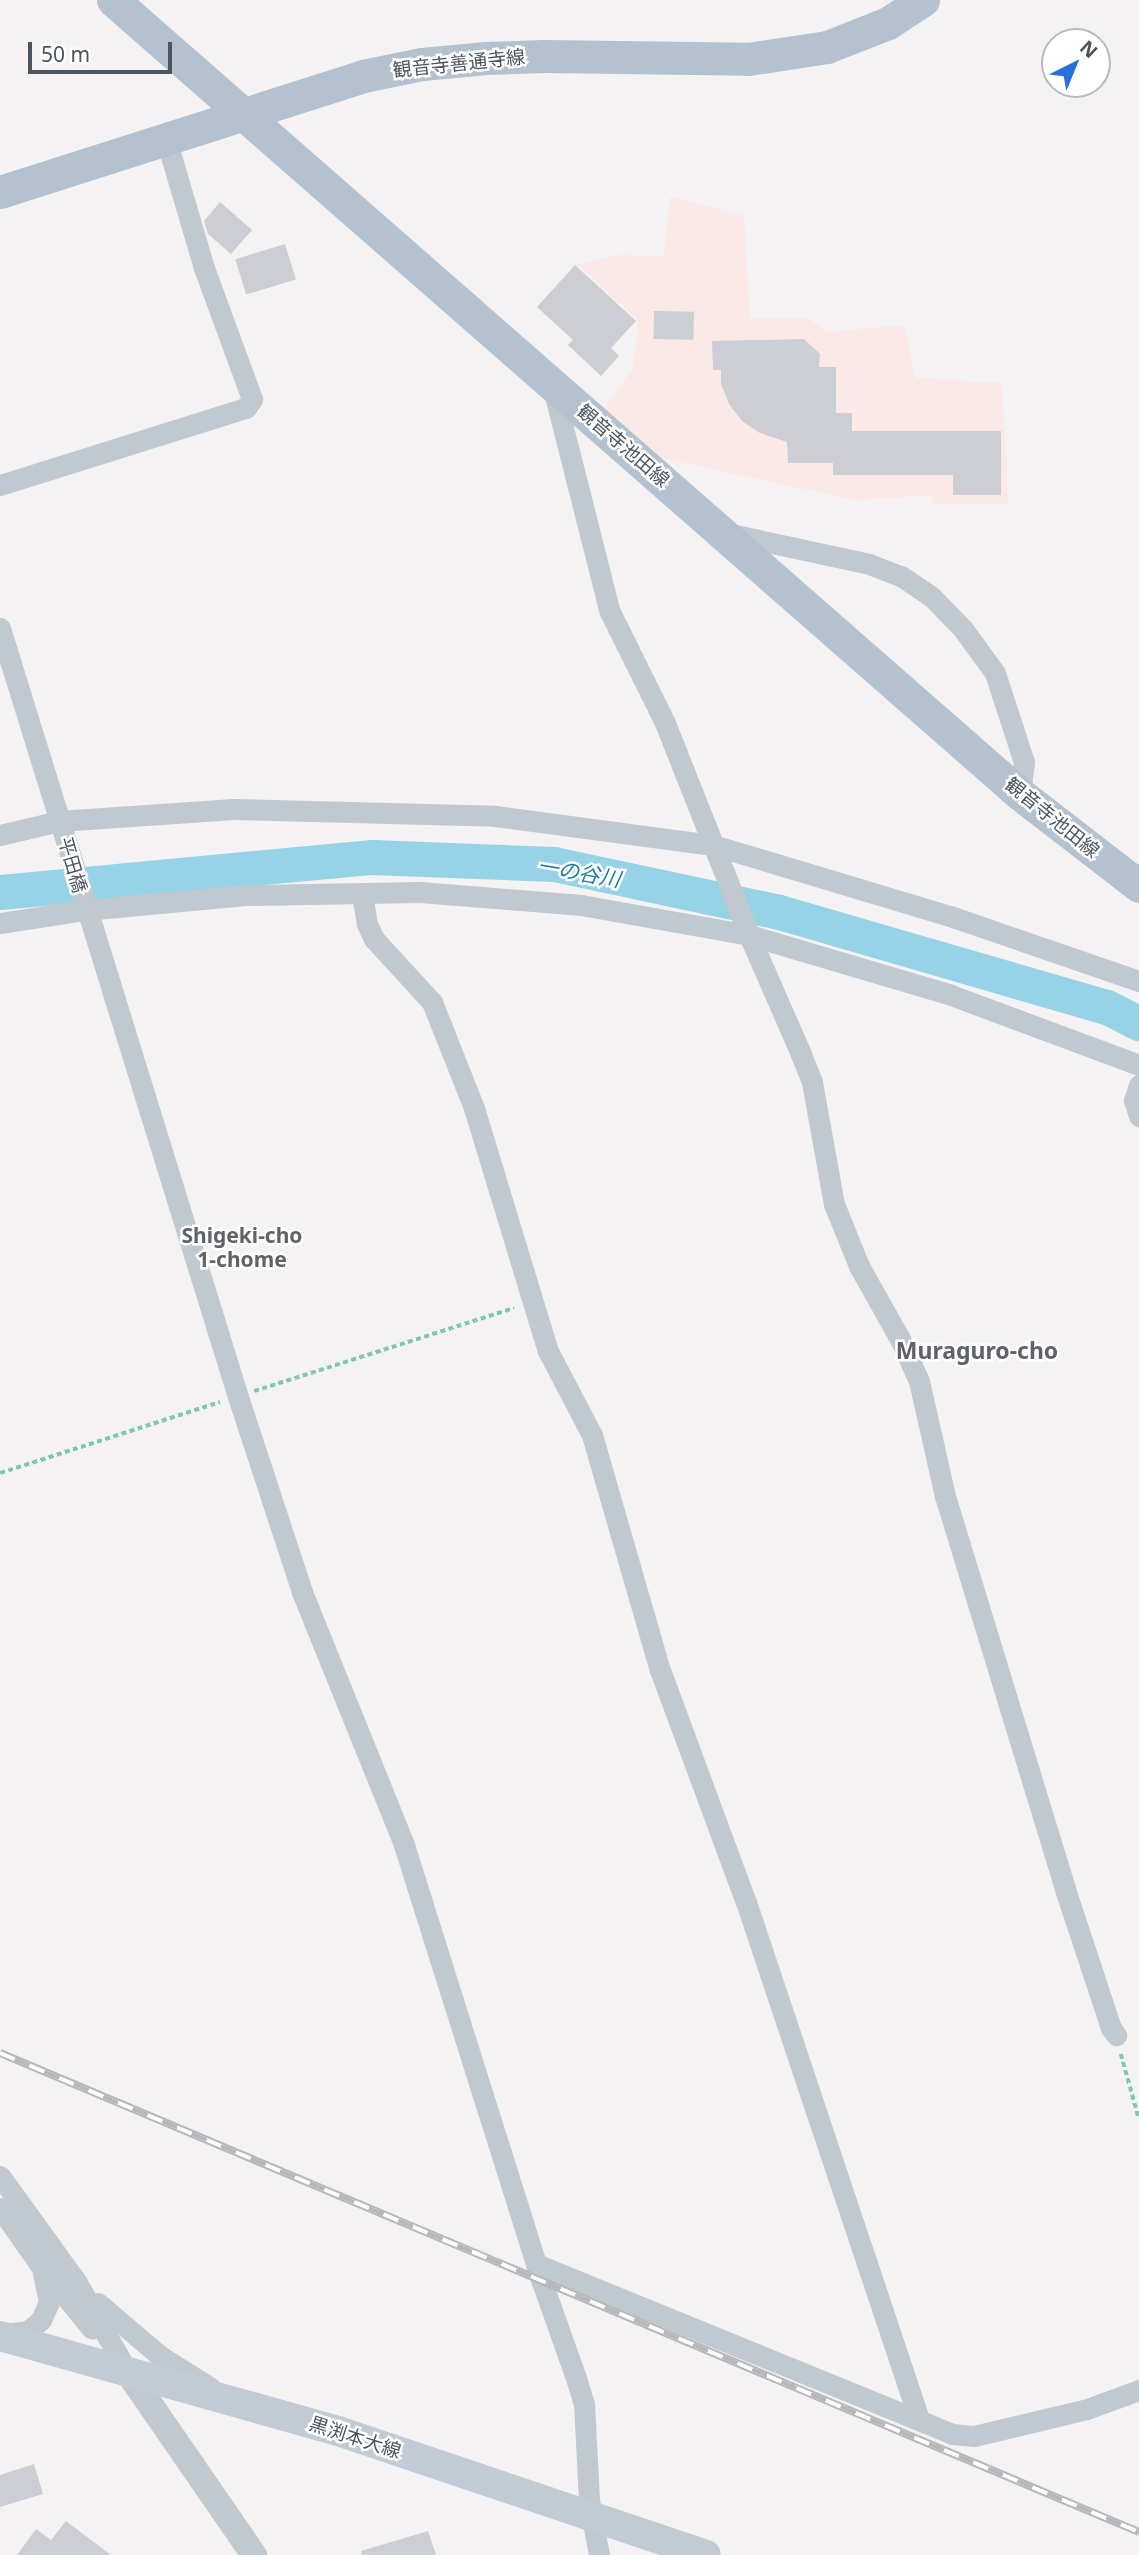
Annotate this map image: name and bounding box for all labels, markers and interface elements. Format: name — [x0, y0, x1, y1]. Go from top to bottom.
scale bar — [32, 28, 175, 72]
north arrow — [1041, 28, 1111, 98]
text: N — [1074, 34, 1103, 64]
text: 50 m — [41, 40, 90, 68]
street label: 観音寺善通寺線 — [392, 46, 526, 82]
street label: 観音寺池田線 — [573, 400, 673, 492]
street label: 観音寺池田線 — [1001, 773, 1103, 863]
street label: 平田橋 — [53, 834, 91, 896]
water label: 一の谷川 — [535, 852, 623, 892]
district label: Shigeki-cho 1-chome — [182, 1222, 302, 1272]
district label: Muraguro-cho — [896, 1336, 1058, 1364]
street label: 黒渕本大線 — [306, 2412, 404, 2464]

